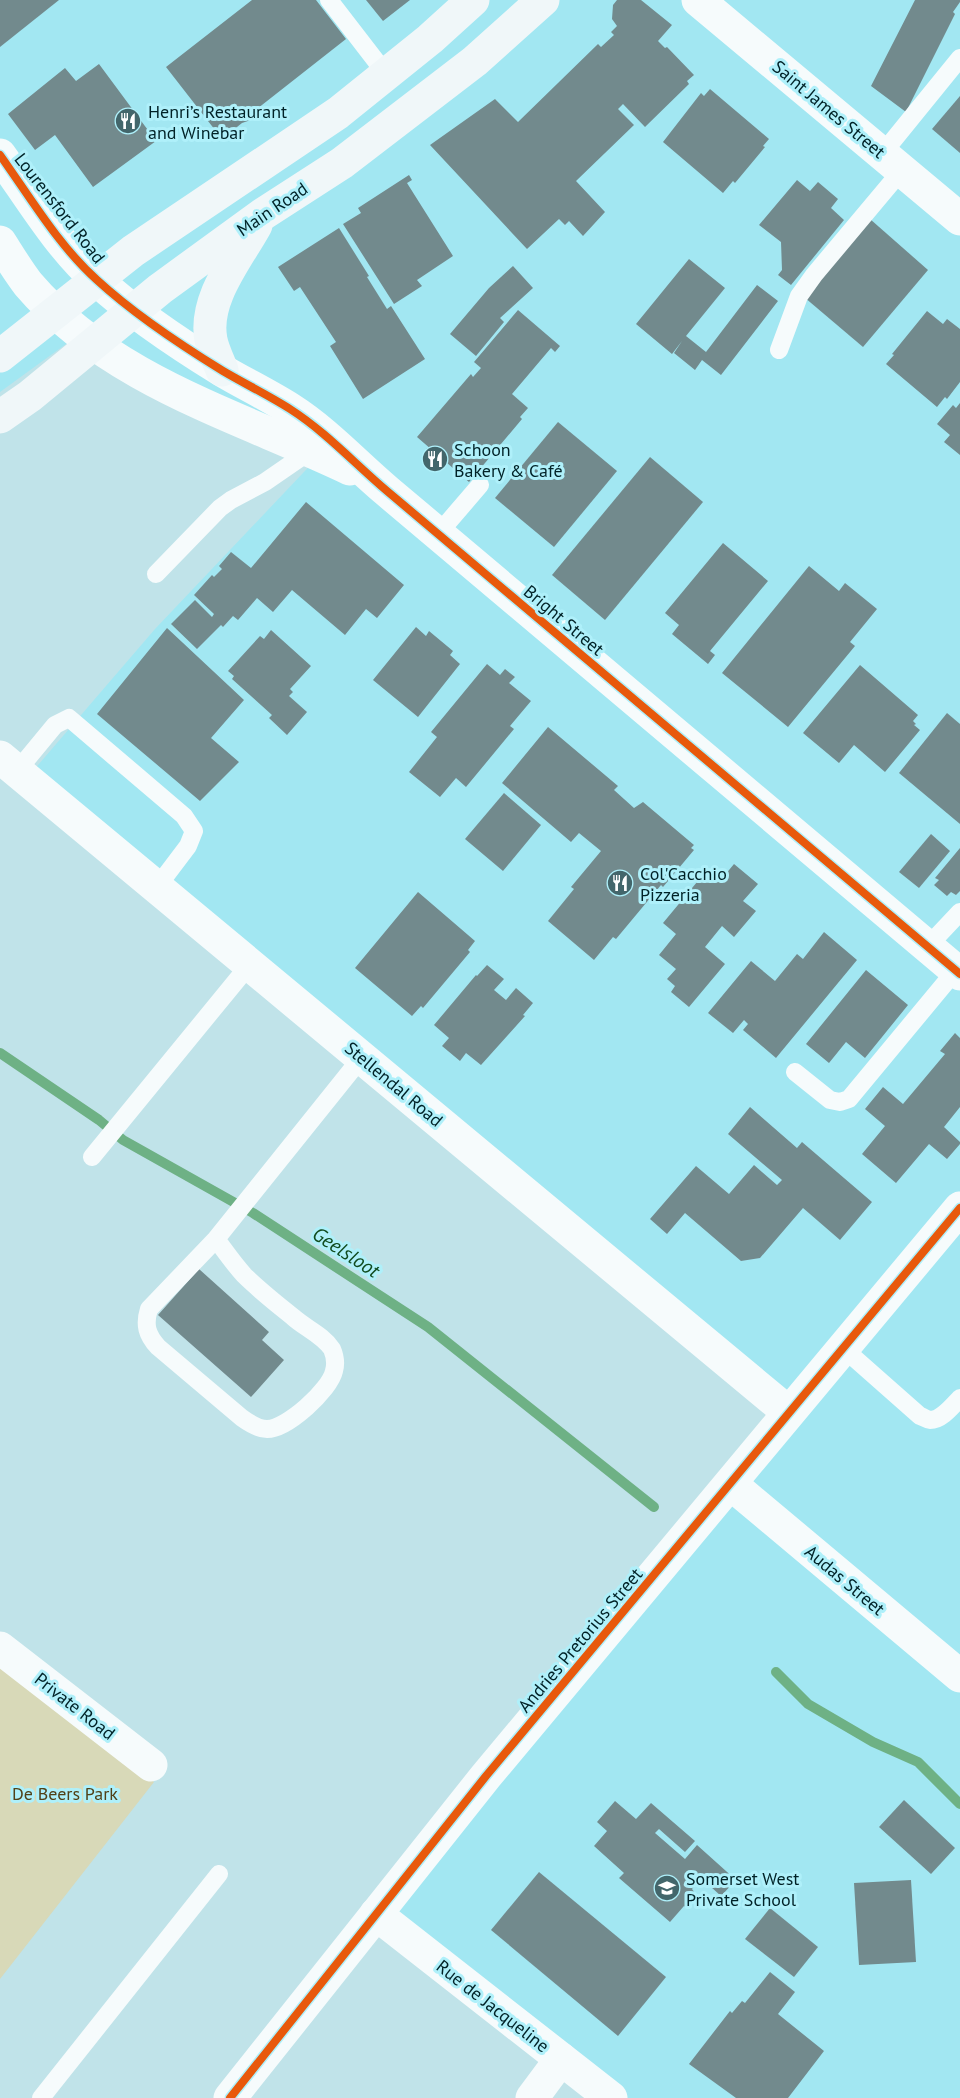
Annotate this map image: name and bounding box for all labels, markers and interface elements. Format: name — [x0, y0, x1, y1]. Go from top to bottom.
street label: Saint James Street — [768, 55, 890, 163]
place label: Henri’s Restaurant and Winebar — [148, 100, 287, 144]
restaurant icon: Henri’s Restaurant and Winebar — [113, 106, 143, 136]
street label: Lourensford Road — [10, 148, 110, 268]
street label: Main Road — [232, 177, 312, 241]
place label: Schoon Bakery & Café — [454, 438, 563, 482]
restaurant icon: Schoon Bakery & Café — [420, 444, 450, 474]
street label: Bright Street — [519, 580, 609, 660]
place label: Col'Cacchio Pizzeria — [640, 862, 727, 906]
restaurant icon: Col'Cacchio Pizzeria — [605, 868, 635, 898]
street label: Stellendal Road — [340, 1036, 448, 1132]
water label: Geelsloot — [307, 1221, 386, 1284]
street label: Audas Street — [800, 1540, 890, 1620]
street label: Andries Pretorius Street — [513, 1563, 647, 1717]
street label: Private Road — [30, 1667, 120, 1745]
park label: De Beers Park — [12, 1782, 118, 1805]
place label: Somerset West Private School — [686, 1867, 799, 1911]
school or university icon: Somerset West Private School — [652, 1873, 682, 1903]
street label: Rue de Jacqueline — [432, 1955, 554, 2057]

